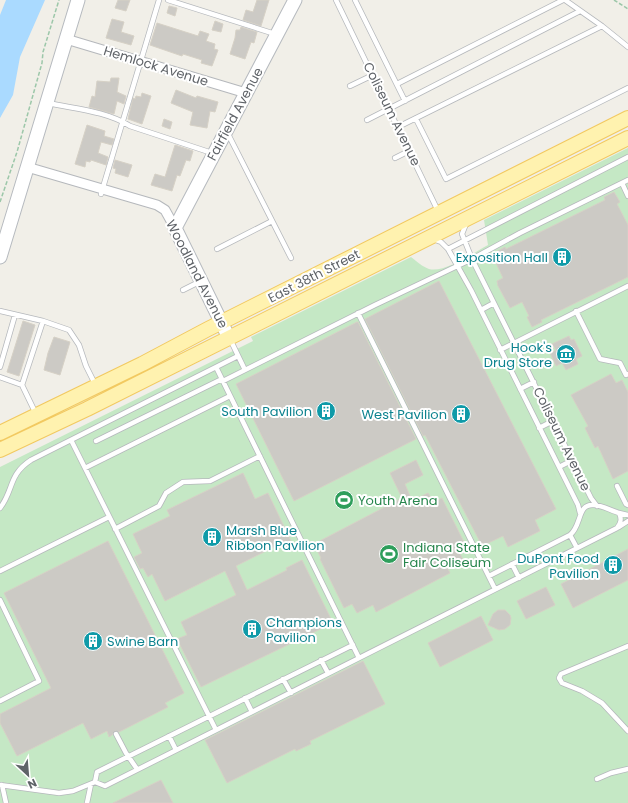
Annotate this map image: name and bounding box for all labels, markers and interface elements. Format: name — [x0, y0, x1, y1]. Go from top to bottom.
street label: Hemlock Avenue — [101, 41, 211, 91]
street label: Coliseum Avenue — [359, 59, 425, 169]
street label: Fairfield Avenue — [202, 64, 268, 164]
street label: Woodland Avenue — [161, 216, 233, 332]
street label: East 38th Street — [265, 245, 363, 307]
building icon: Exposition Hall — [551, 246, 573, 268]
place label: Exposition Hall — [456, 248, 548, 267]
place label: Hook's Drug Store — [484, 338, 552, 372]
museum icon: Hook's Drug Store — [555, 343, 577, 365]
street label: Coliseum Avenue — [529, 384, 595, 494]
building icon: South Pavilion — [315, 400, 337, 422]
place label: South Pavilion — [221, 402, 312, 421]
building icon: West Pavilion — [450, 403, 472, 425]
place label: West Pavilion — [361, 405, 447, 424]
sports icon: Youth Arena — [333, 489, 355, 511]
place label: Youth Arena — [358, 491, 438, 510]
place label: Marsh Blue Ribbon Pavilion — [226, 521, 325, 555]
building icon: Marsh Blue Ribbon Pavilion — [201, 526, 223, 548]
place label: Indiana State Fair Coliseum — [403, 538, 491, 572]
sports icon: Indiana State Fair Coliseum — [378, 543, 400, 565]
place label: DuPont Food Pavilion — [517, 549, 599, 583]
building icon: DuPont Food Pavilion — [602, 554, 624, 576]
place label: Champions Pavilion — [266, 613, 342, 647]
building icon: Champions Pavilion — [241, 618, 263, 640]
building icon: Swine Barn — [82, 630, 104, 652]
place label: Swine Barn — [107, 632, 178, 651]
north arrow — [8, 755, 48, 795]
text: N — [25, 775, 40, 793]

